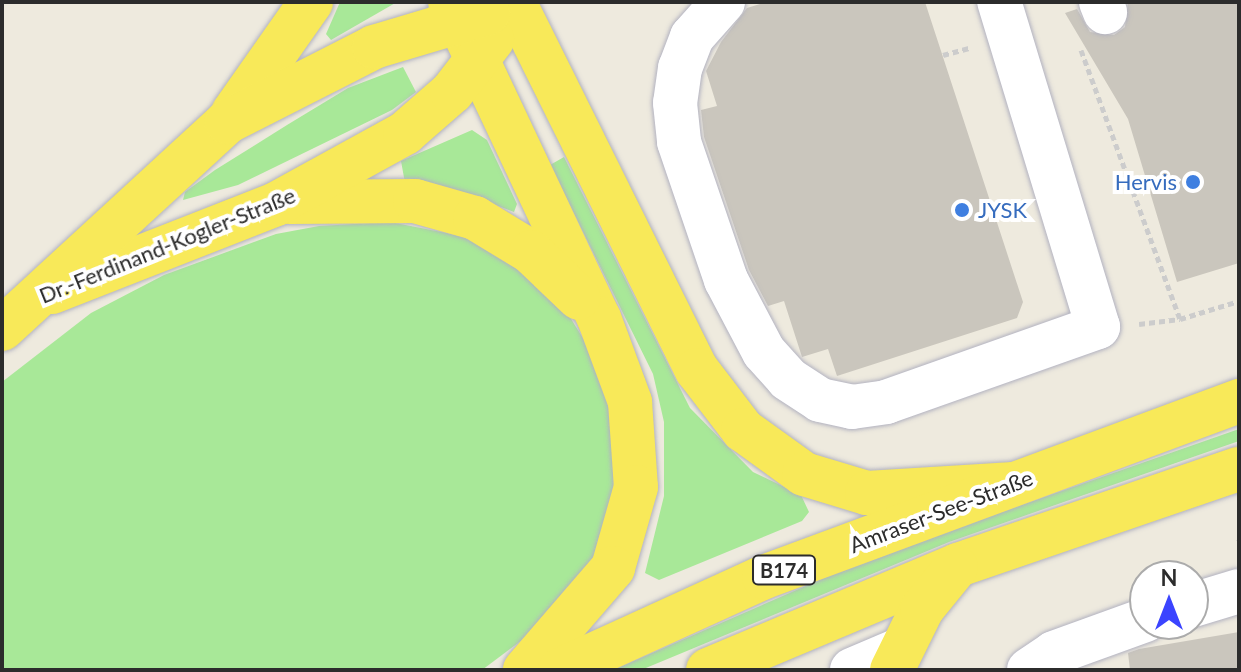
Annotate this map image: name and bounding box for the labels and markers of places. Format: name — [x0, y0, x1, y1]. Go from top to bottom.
place label: Hervis — [1115, 169, 1177, 195]
marker: Hervis — [1184, 173, 1202, 191]
place label: JYSK — [978, 197, 1027, 223]
marker: JYSK — [953, 201, 971, 219]

